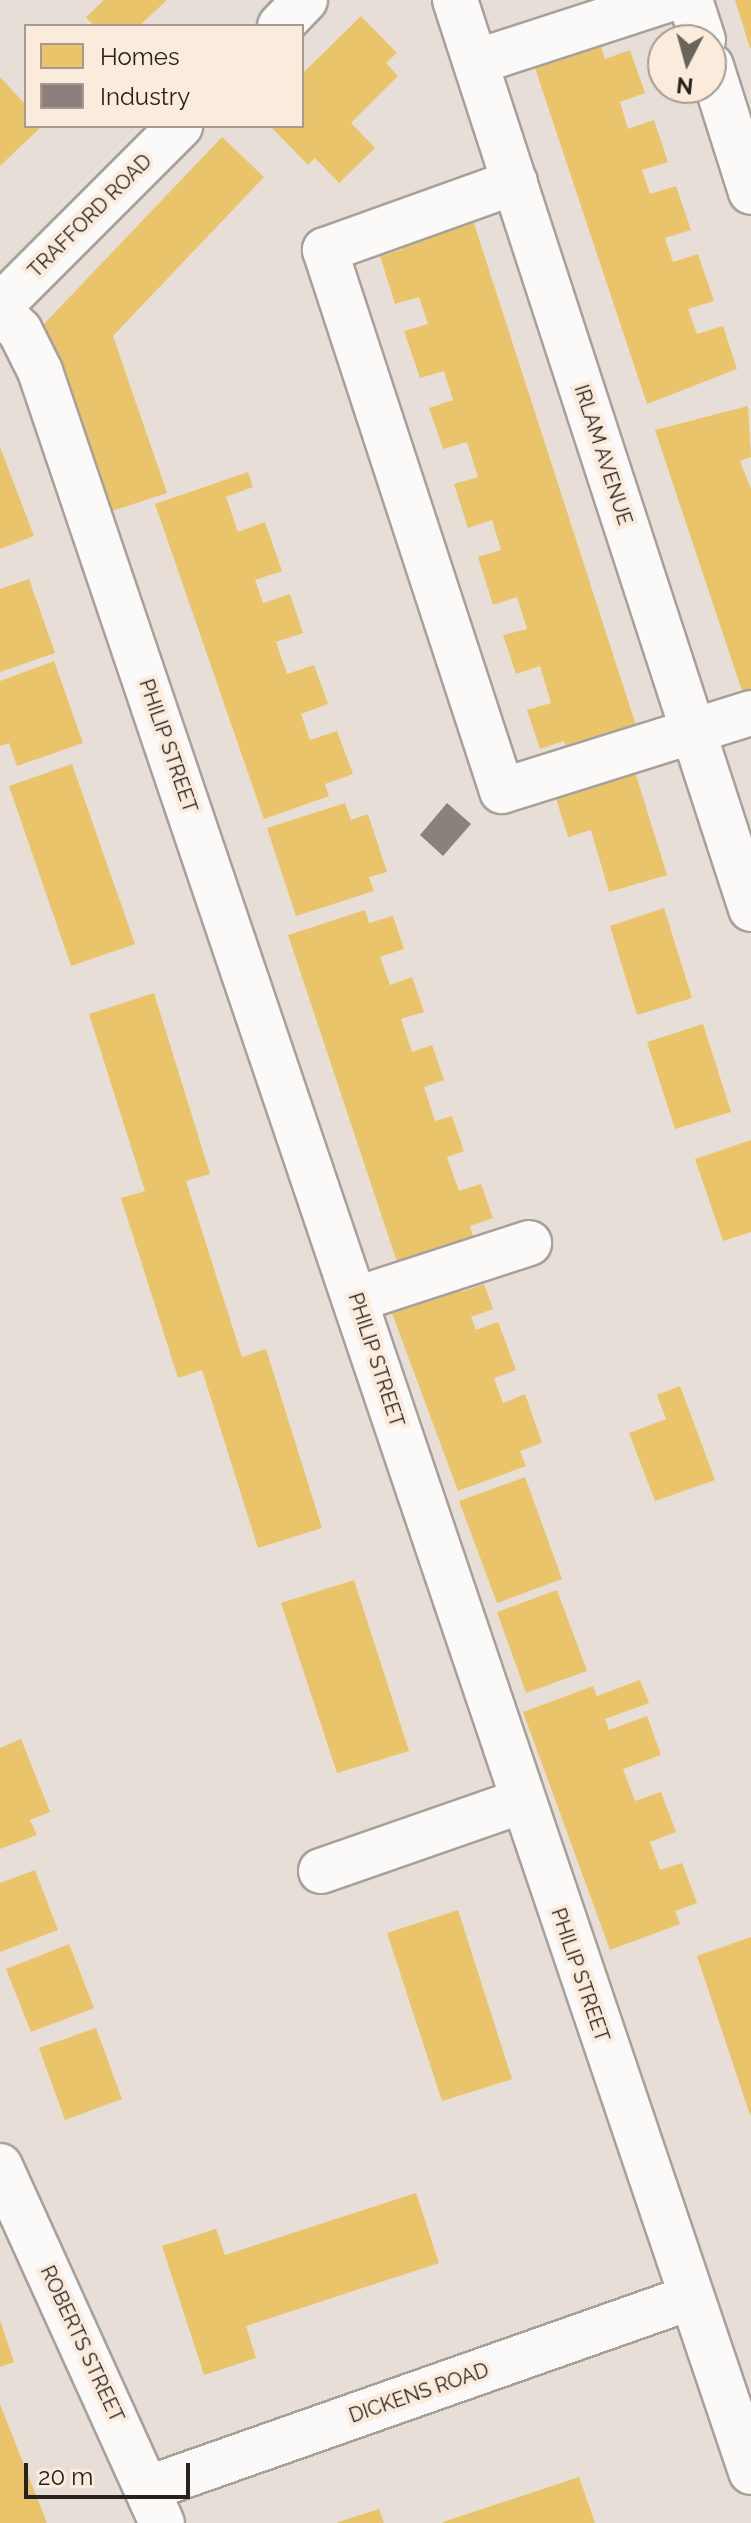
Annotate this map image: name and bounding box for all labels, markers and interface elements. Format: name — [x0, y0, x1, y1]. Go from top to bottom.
legend — [24, 24, 304, 128]
north arrow — [647, 24, 727, 104]
text: Homes — [100, 42, 180, 71]
text: N — [675, 72, 694, 100]
text: Industry — [100, 82, 190, 111]
street label: TRAFFORD ROAD — [23, 149, 157, 283]
street label: IRLAM AVENUE — [569, 382, 637, 528]
street label: PHILIP STREET — [134, 676, 202, 816]
street label: PHILIP STREET — [343, 1290, 409, 1430]
street label: PHILIP STREET — [546, 1905, 614, 2045]
street label: ROBERTS STREET — [35, 2262, 129, 2426]
street label: DICKENS ROAD — [346, 2358, 492, 2428]
scale bar — [28, 2447, 194, 2497]
text: 20 m — [38, 2462, 93, 2491]

